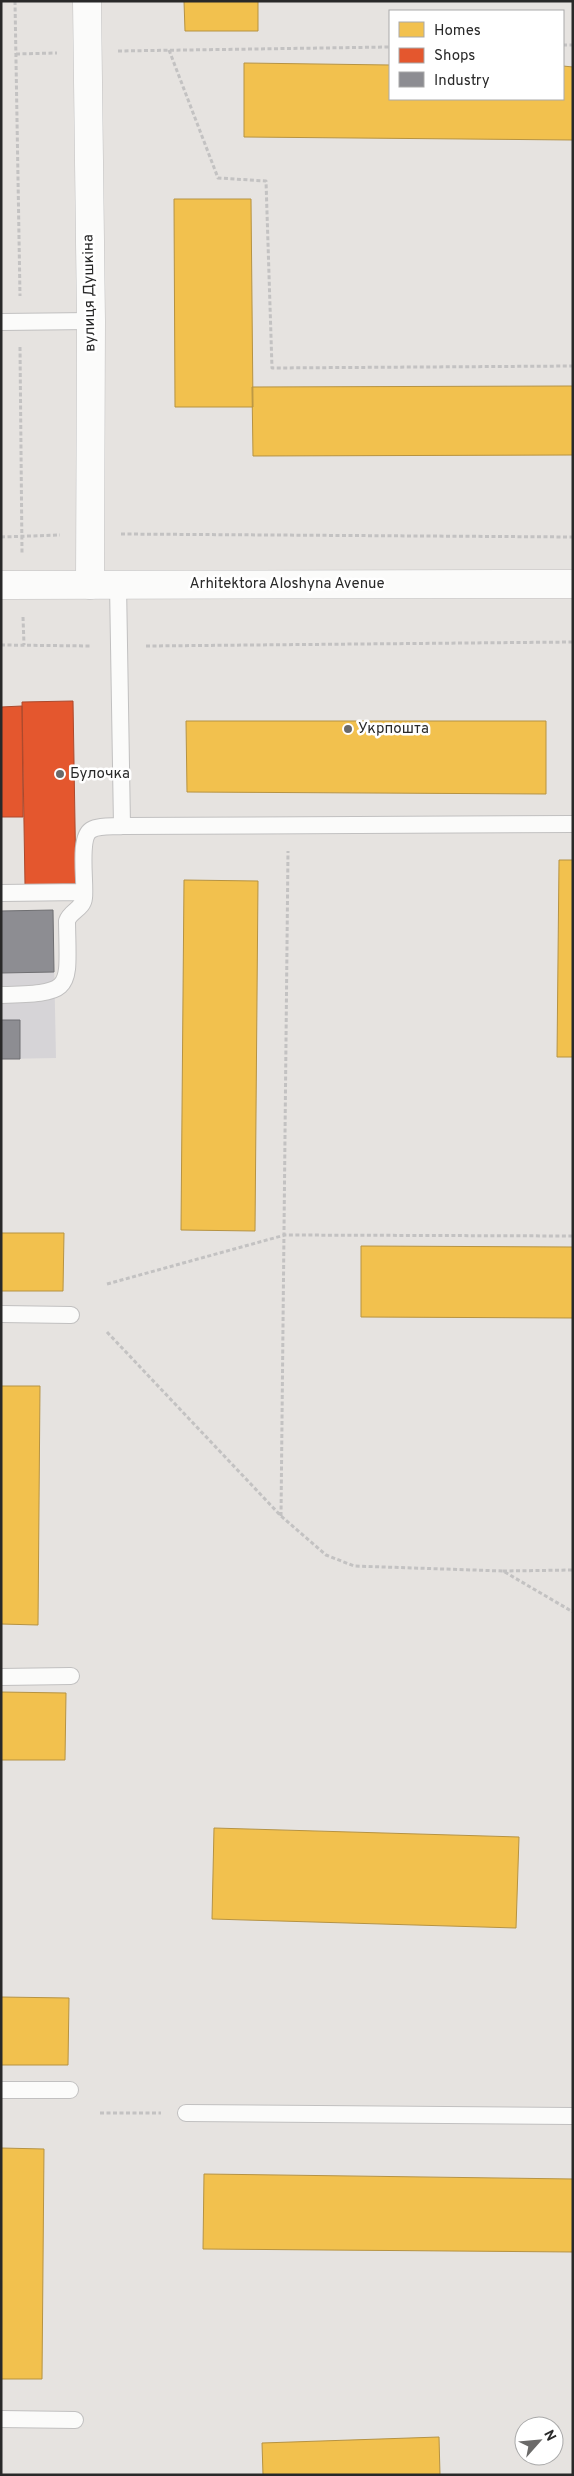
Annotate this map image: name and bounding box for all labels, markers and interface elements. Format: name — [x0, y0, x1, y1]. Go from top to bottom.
legend — [389, 10, 564, 100]
text: Homes — [434, 22, 481, 41]
text: Shops — [434, 47, 475, 66]
text: Industry — [434, 72, 490, 91]
street label: вулиця Душкіна — [79, 234, 101, 352]
street label: Arhitektora Aloshyna Avenue — [189, 575, 385, 594]
place label: Укрпошта — [358, 720, 429, 739]
marker: Укрпошта — [342, 723, 354, 735]
place label: Булочка — [70, 765, 130, 784]
marker: Булочка — [54, 768, 66, 780]
north arrow — [514, 2416, 564, 2466]
text: N — [539, 2427, 559, 2444]

